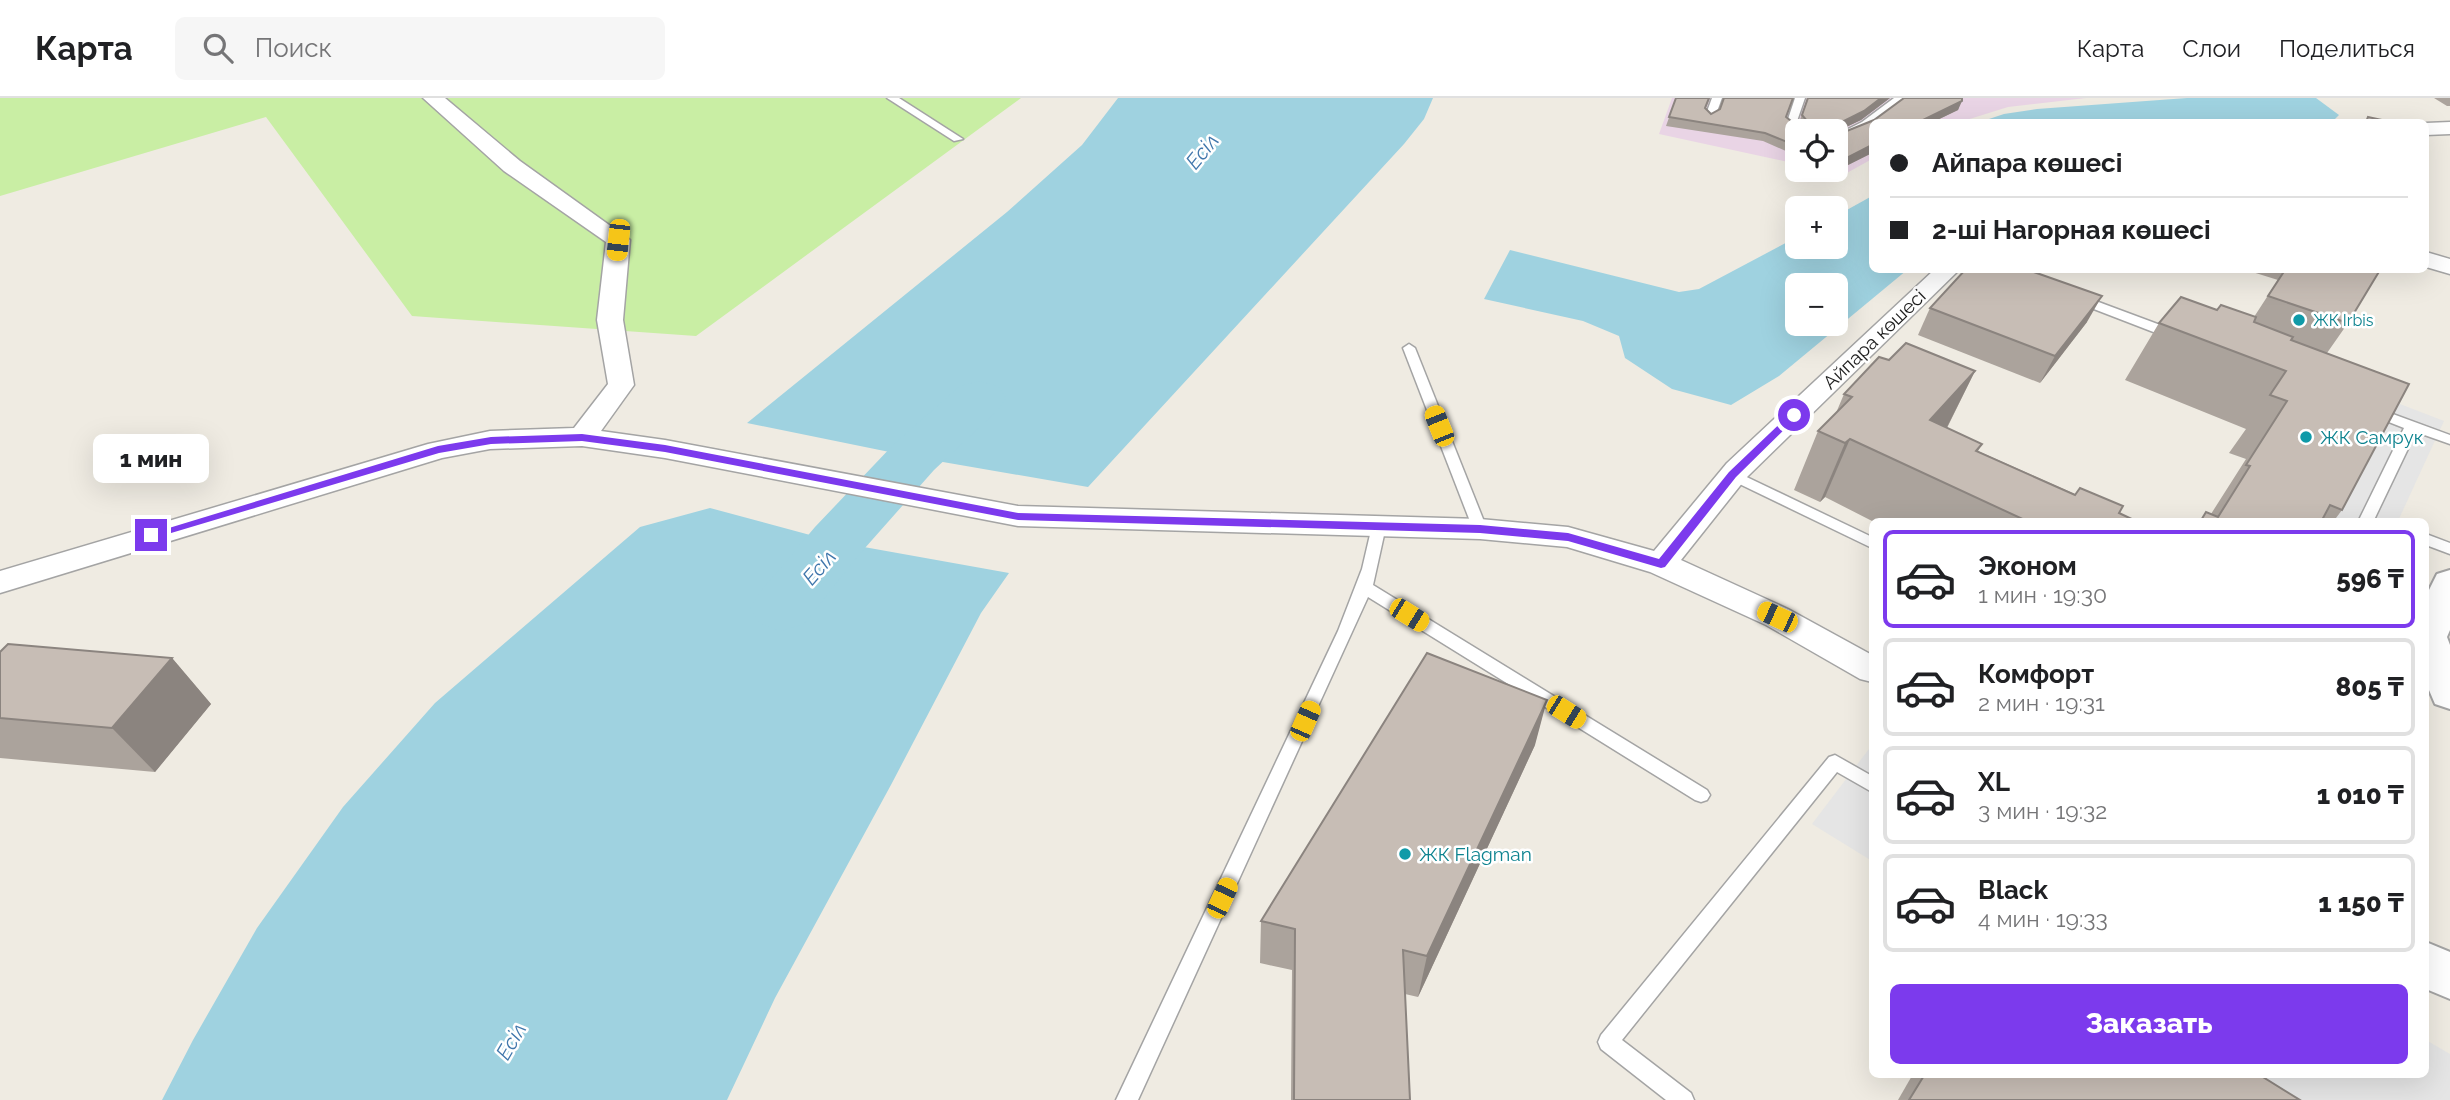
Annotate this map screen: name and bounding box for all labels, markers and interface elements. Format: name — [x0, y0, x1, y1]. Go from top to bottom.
search box — [175, 17, 665, 80]
text: Карта — [35, 29, 133, 68]
icon: search — [199, 29, 237, 67]
text: Поиск — [255, 33, 332, 63]
text: Карта — [2077, 34, 2144, 63]
text: Слои — [2182, 34, 2241, 63]
text: Поделиться — [2279, 34, 2415, 63]
map controls — [1785, 119, 1848, 336]
button: locate — [1785, 119, 1848, 182]
water label: Есіл — [1180, 128, 1224, 174]
text: Айпара көшесі — [1932, 148, 2122, 178]
button: + — [1785, 196, 1848, 259]
text: 2-ші Нагорная көшесі — [1932, 215, 2211, 245]
car — [606, 218, 631, 262]
button: − — [1785, 273, 1848, 336]
street label: Айпара көшесі — [1818, 285, 1930, 393]
place label: ЖК Irbis — [2313, 311, 2374, 330]
marker: ЖК Irbis — [2291, 312, 2307, 328]
route start — [1778, 399, 1810, 431]
car — [1422, 403, 1457, 449]
place label: ЖК Самрук — [2320, 426, 2424, 448]
marker: ЖК Самрук — [2298, 429, 2314, 445]
callout: 1 мин — [93, 434, 209, 482]
text: 1 мин — [120, 445, 182, 472]
route end — [135, 519, 167, 551]
water label: Есіл — [797, 544, 841, 590]
icon: car — [1894, 548, 1957, 611]
text: Эконом — [1978, 551, 2077, 581]
text: 596 ₸ — [2336, 564, 2404, 594]
text: 1 мин · 19:30 — [1978, 581, 2107, 608]
car — [1386, 595, 1433, 635]
car — [1754, 599, 1801, 635]
icon: car — [1894, 656, 1957, 719]
text: Комфорт — [1978, 659, 2094, 689]
text: 805 ₸ — [2336, 672, 2404, 702]
text: 2 мин · 19:31 — [1978, 689, 2105, 716]
car — [1543, 692, 1590, 732]
car — [1287, 698, 1324, 744]
icon: car — [1894, 764, 1957, 827]
text: XL — [1978, 767, 2010, 797]
text: 1 010 ₸ — [2317, 780, 2404, 810]
text: 3 мин · 19:32 — [1978, 797, 2107, 824]
place label: ЖК Flagman — [1419, 843, 1532, 865]
marker: ЖК Flagman — [1397, 846, 1413, 862]
icon: car — [1894, 872, 1957, 935]
car — [1204, 875, 1241, 921]
text: Black — [1978, 875, 2048, 905]
text: 1 150 ₸ — [2318, 888, 2404, 918]
text: 4 мин · 19:33 — [1978, 905, 2108, 932]
button: Заказать — [1890, 984, 2408, 1064]
water label: Есіл — [491, 1018, 531, 1064]

